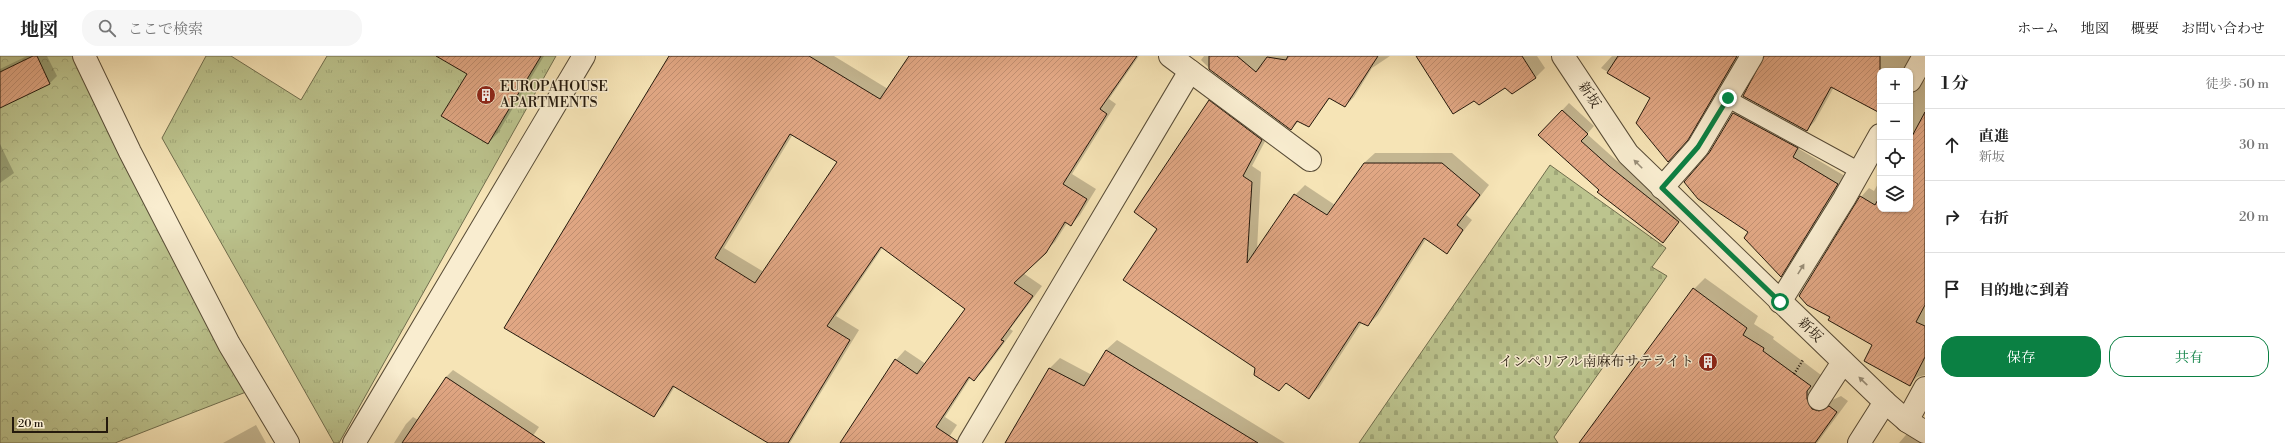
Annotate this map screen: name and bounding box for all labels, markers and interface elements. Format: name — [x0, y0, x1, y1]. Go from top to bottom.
search box — [82, 10, 362, 46]
icon: search — [96, 17, 118, 39]
text: 地図 — [20, 18, 58, 42]
text: ここで検索 — [128, 20, 203, 39]
text: ホーム — [2017, 20, 2059, 38]
text: 地図 — [2081, 20, 2109, 38]
text: 概要 — [2131, 20, 2159, 38]
text: お問い合わせ — [2181, 20, 2265, 38]
map controls — [1877, 68, 1913, 212]
button: + — [1877, 68, 1913, 104]
text: 1 分 — [1941, 73, 1969, 95]
text: 徒歩 · 50 m — [2206, 76, 2269, 92]
place label: EUROPAHOUSE APARTMENTS — [499, 78, 608, 112]
street label: 新坂 — [1574, 78, 1604, 112]
building icon: EUROPAHOUSE APARTMENTS — [475, 84, 497, 106]
route end — [1719, 89, 1737, 107]
button: − — [1877, 104, 1913, 140]
text: 直進 — [1979, 127, 2009, 146]
icon: ahead — [1941, 134, 1963, 156]
text: 30 m — [2239, 137, 2269, 153]
button: locate — [1877, 140, 1913, 176]
text: 新坂 — [1979, 149, 2005, 165]
one-way arrow — [1633, 159, 1643, 169]
button: layers — [1877, 176, 1913, 212]
icon: right — [1941, 206, 1963, 228]
text: 右折 — [1979, 209, 2009, 228]
text: 20 m — [2239, 209, 2269, 225]
one-way arrow — [1797, 264, 1805, 274]
icon: arrive — [1941, 278, 1963, 300]
text: 目的地に到着 — [1979, 281, 2069, 300]
route start — [1771, 293, 1789, 311]
street label: 新坂 — [1794, 314, 1826, 346]
button: 保存 — [1941, 336, 2101, 377]
button: 共有 — [2109, 336, 2269, 377]
building icon: インペリアル南麻布サテライト — [1697, 351, 1719, 373]
place label: インペリアル南麻布サテライト — [1499, 353, 1694, 371]
one-way arrow — [1858, 376, 1868, 386]
scale bar — [12, 415, 108, 434]
text: 20 m — [18, 417, 43, 431]

